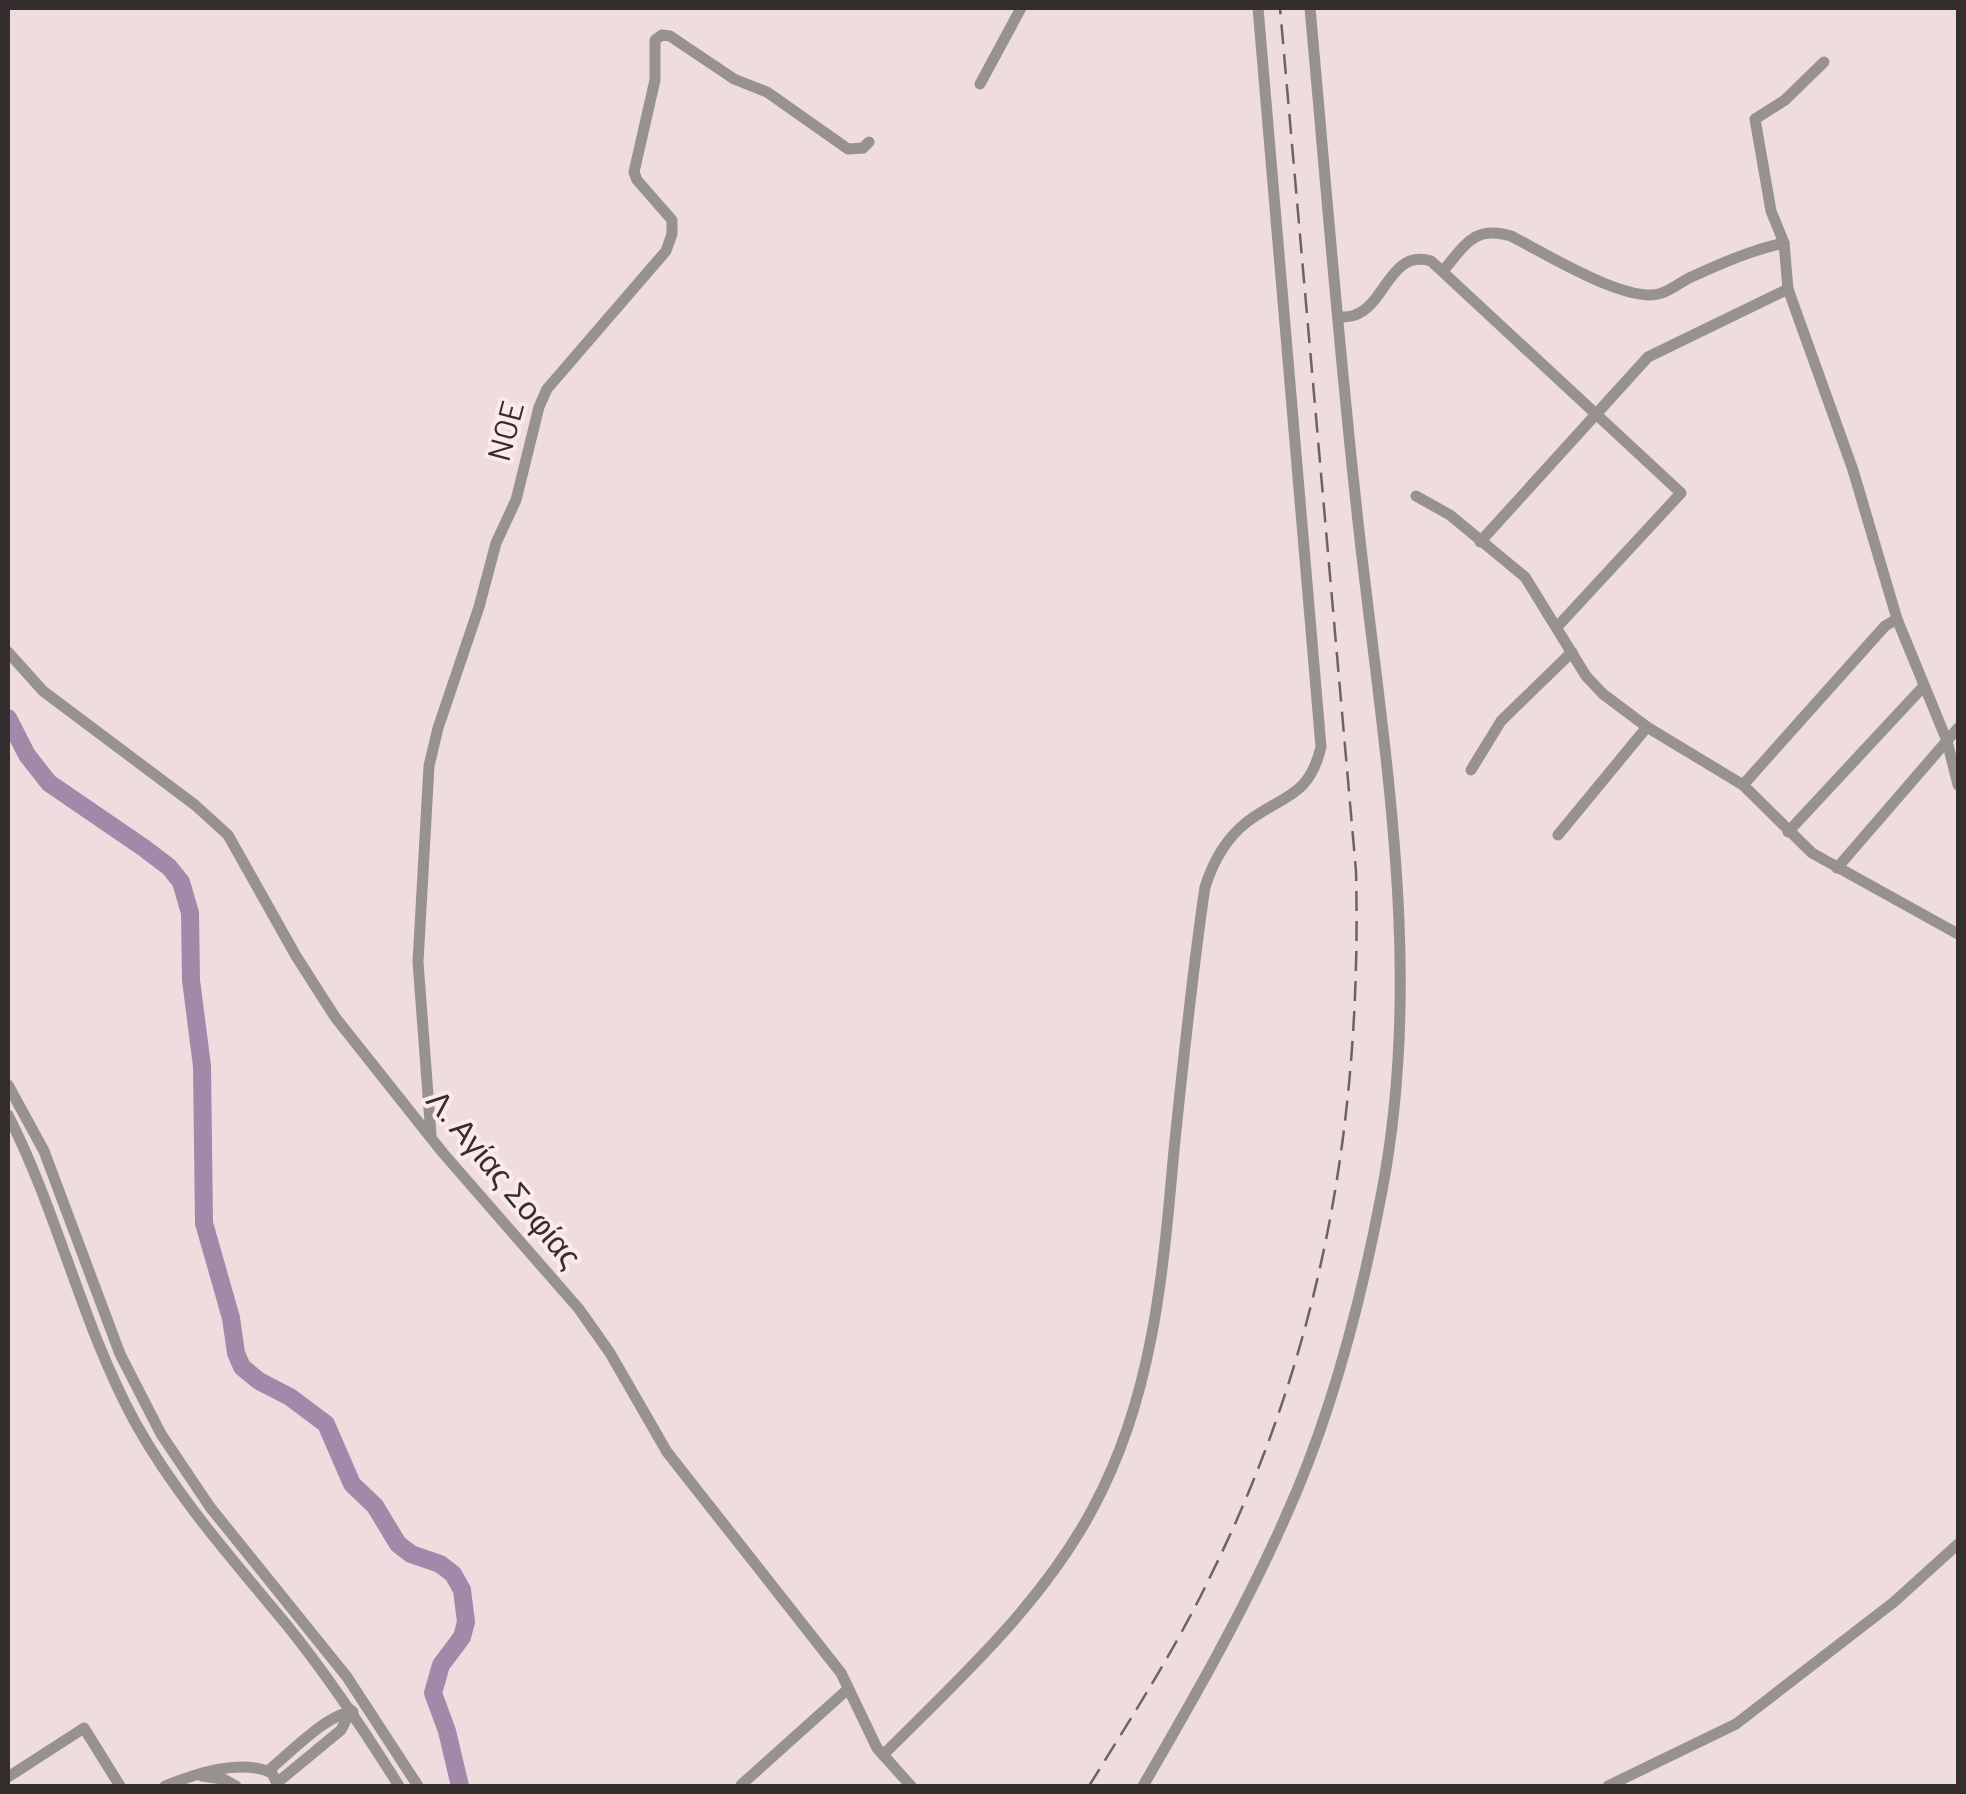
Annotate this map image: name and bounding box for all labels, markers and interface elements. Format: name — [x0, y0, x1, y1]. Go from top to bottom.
street label: NOE — [478, 396, 530, 465]
street label: Λ. Αγίας Σοφίας — [419, 1081, 591, 1275]

